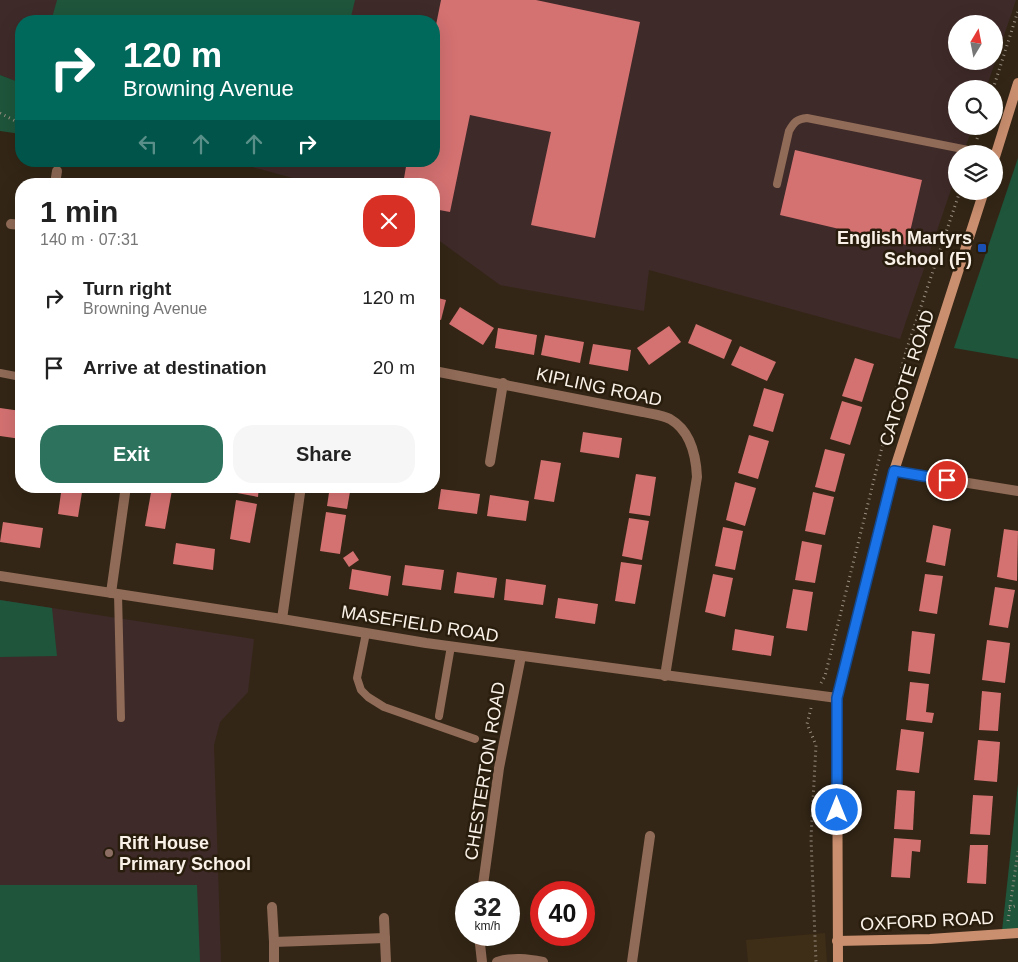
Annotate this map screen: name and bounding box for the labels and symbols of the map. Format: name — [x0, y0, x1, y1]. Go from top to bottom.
north arrow — [948, 15, 1002, 70]
place label: English Martyrs School (F) — [837, 228, 972, 269]
marker: English Martyrs School (F) — [976, 242, 988, 254]
street label: CATCOTE ROAD — [876, 308, 938, 448]
street label: KIPLING ROAD — [534, 364, 664, 410]
pin — [926, 459, 968, 501]
street label: MASEFIELD ROAD — [340, 602, 500, 646]
street label: CHESTERTON ROAD — [461, 680, 509, 862]
position arrow — [810, 783, 862, 835]
place label: Rift House Primary School — [119, 833, 251, 874]
marker: Rift House Primary School — [103, 847, 115, 859]
speed limit sign: 40 — [530, 881, 595, 946]
street label: OXFORD ROAD — [860, 908, 994, 934]

